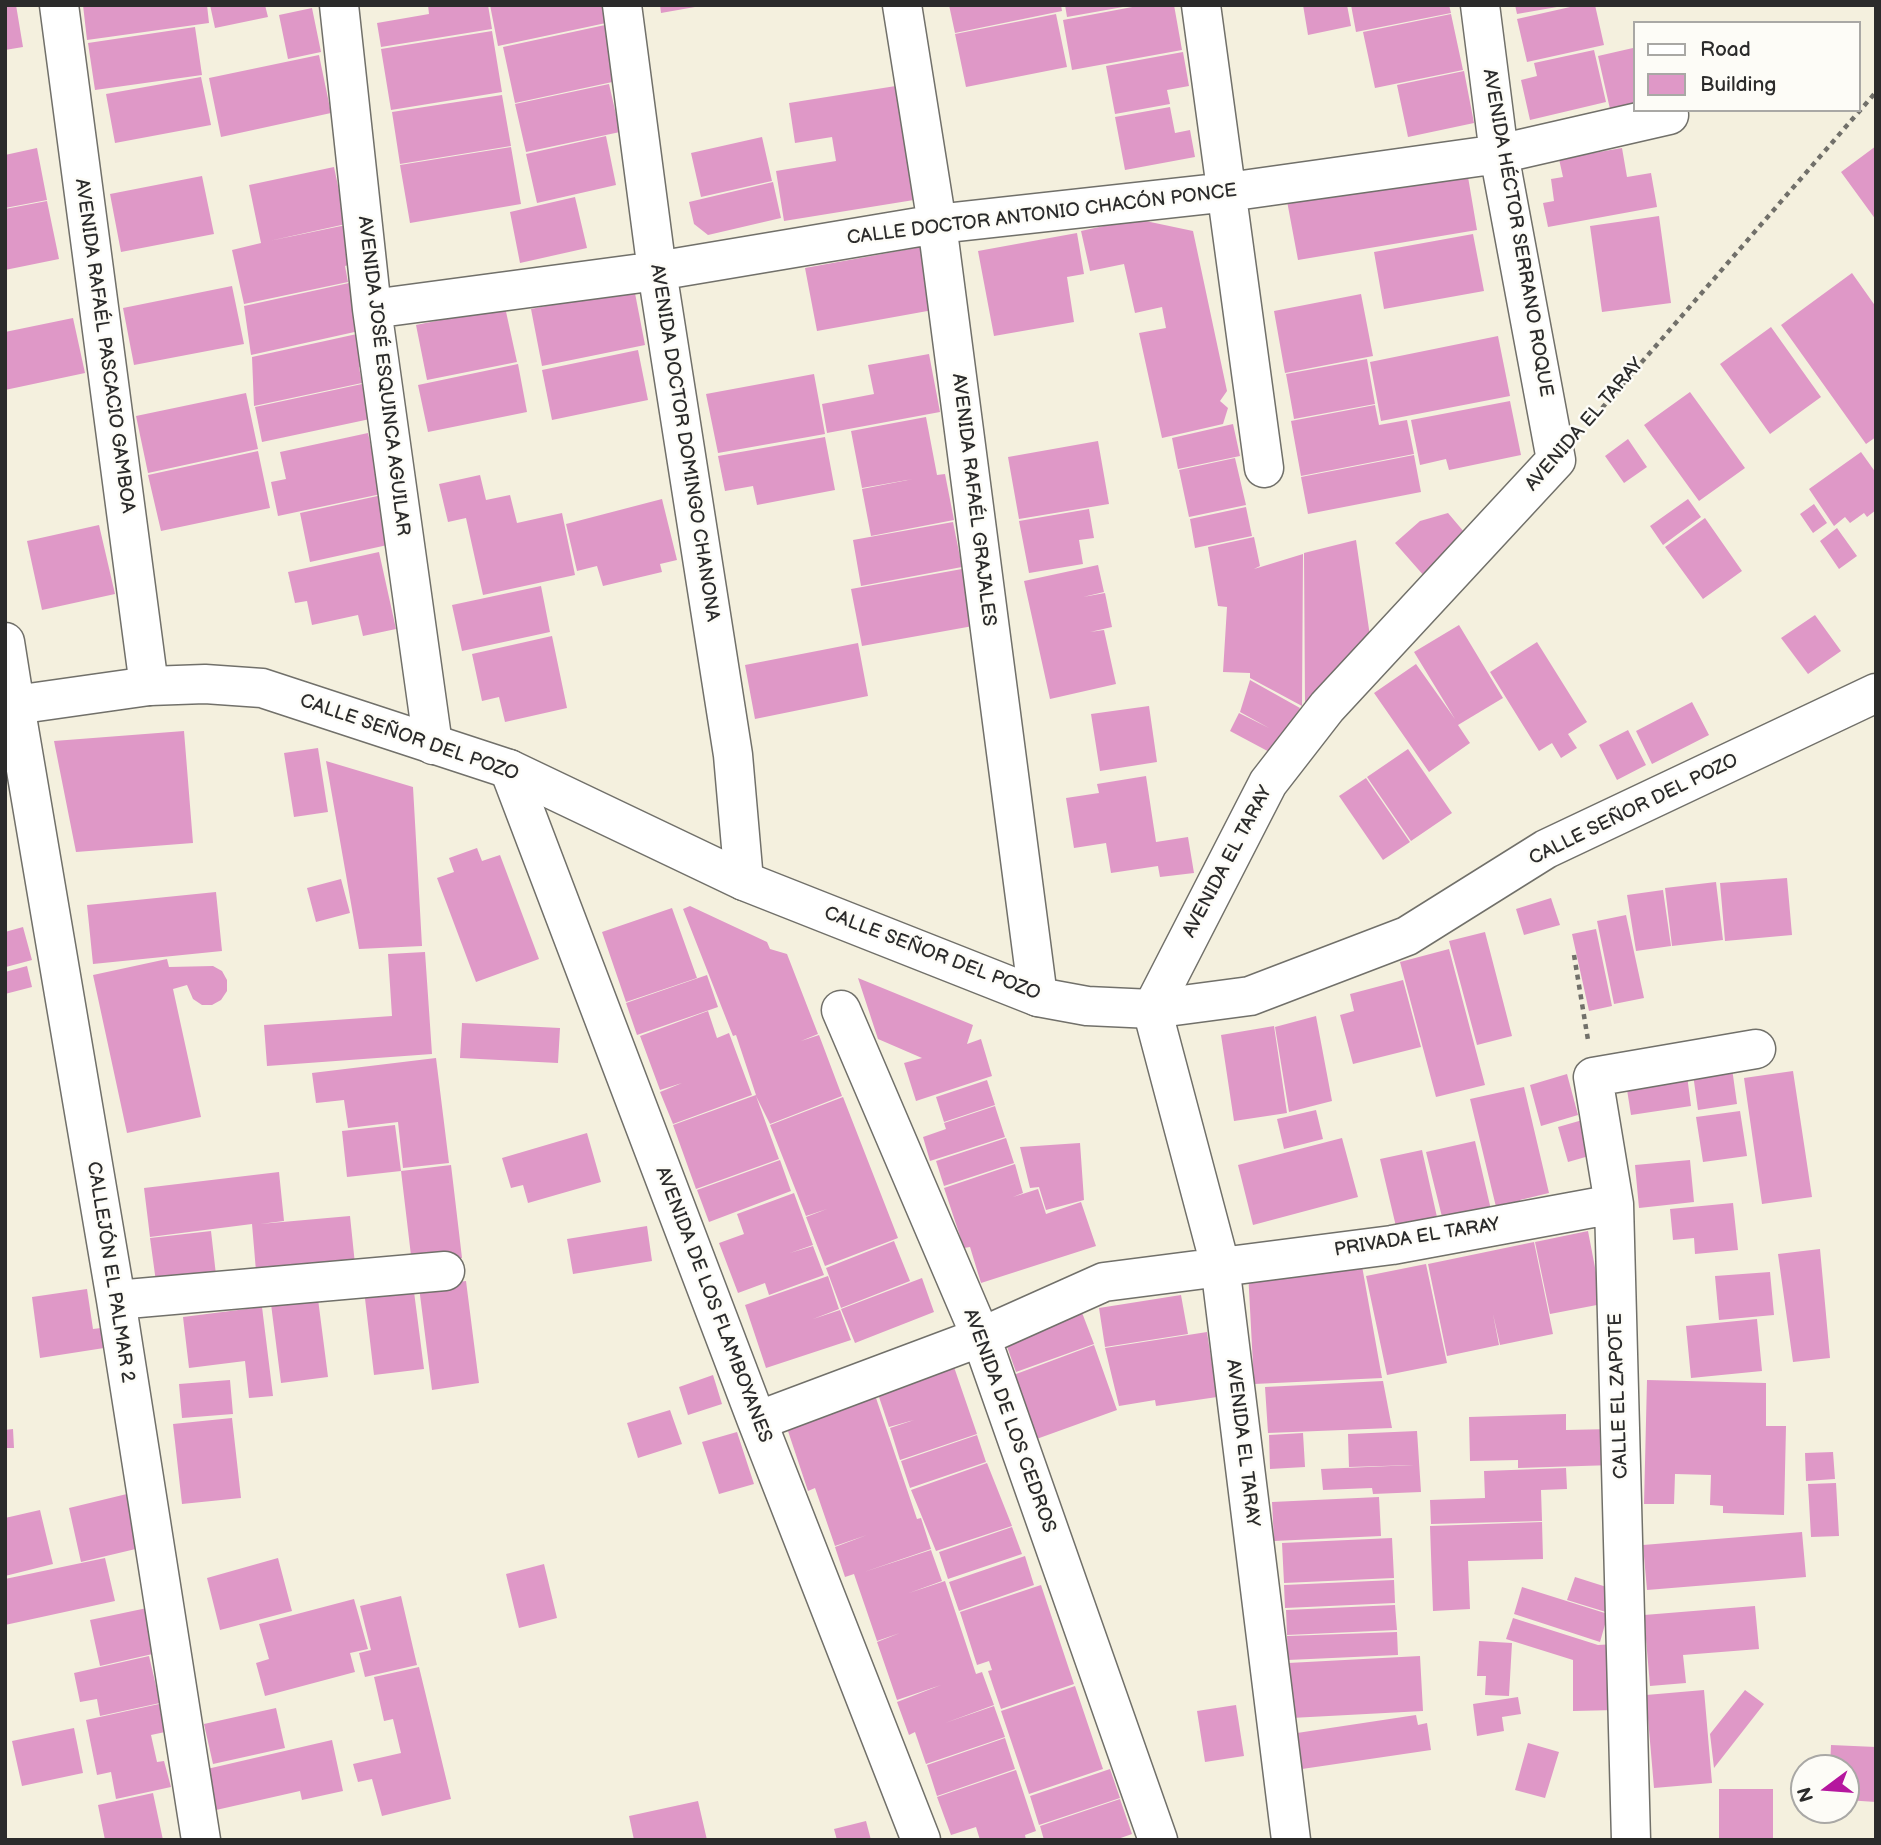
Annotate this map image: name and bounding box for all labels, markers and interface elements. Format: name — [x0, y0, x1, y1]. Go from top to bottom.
legend — [1632, 21, 1860, 112]
text: Road — [1700, 37, 1751, 62]
street label: AVENIDA HÉCTOR SERRANO ROQUE — [1477, 67, 1557, 399]
text: Building — [1700, 72, 1776, 97]
street label: AVENIDA RAFAÉL PASCACIO GAMBOA — [69, 177, 139, 515]
street label: CALLE DOCTOR ANTONIO CHACÓN PONCE — [846, 180, 1238, 250]
street label: AVENIDA JOSÉ ESQUINCA AGUILAR — [352, 215, 414, 537]
street label: AVENIDA DOCTOR DOMINGO CHANONA — [644, 263, 724, 623]
street label: AVENIDA EL TARAY — [1521, 354, 1649, 496]
street label: AVENIDA RAFAÉL GRAJALES — [946, 372, 1000, 628]
street label: CALLE SEÑOR DEL POZO — [297, 690, 521, 786]
street label: CALLE SEÑOR DEL POZO — [1526, 749, 1742, 871]
street label: AVENIDA EL TARAY — [1178, 782, 1278, 942]
street label: CALLE SEÑOR DEL POZO — [821, 902, 1043, 1006]
street label: CALLEJÓN EL PALMAR 2 — [81, 1160, 139, 1384]
street label: AVENIDA DE LOS FLAMBOYANES — [650, 1164, 776, 1446]
street label: PRIVADA EL TARAY — [1333, 1214, 1501, 1262]
street label: AVENIDA DE LOS CEDROS — [958, 1306, 1060, 1536]
street label: CALLE EL ZAPOTE — [1605, 1313, 1633, 1479]
street label: AVENIDA EL TARAY — [1220, 1358, 1264, 1528]
north arrow — [1790, 1754, 1860, 1824]
text: N — [1793, 1784, 1819, 1804]

